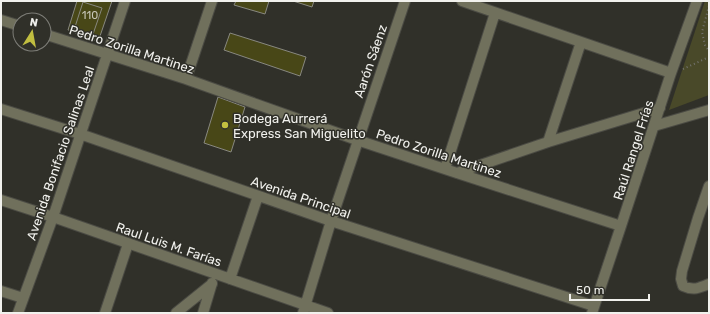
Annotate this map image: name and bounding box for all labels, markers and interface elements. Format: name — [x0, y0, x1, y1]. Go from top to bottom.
house number: 110 — [82, 9, 98, 22]
north arrow — [12, 12, 52, 52]
text: N — [29, 16, 39, 30]
street label: Pedro Zorilla Martinez — [67, 22, 197, 77]
street label: Aarón Sáenz — [351, 22, 390, 100]
street label: Avenida Bonifacio Salinas Leal — [24, 64, 97, 242]
street label: Raúl Rangel Frías — [610, 98, 658, 202]
place label: Bodega Aurrerá Express San Miguelito — [233, 111, 366, 142]
marker: Bodega Aurrerá Express San Miguelito — [220, 120, 230, 130]
street label: Pedro Zorilla Martinez — [374, 126, 504, 181]
street label: Avenida Principal — [249, 173, 353, 222]
street label: Raul Luis M. Farías — [114, 219, 224, 270]
scale bar — [570, 276, 649, 302]
text: 50 m — [576, 283, 604, 297]

